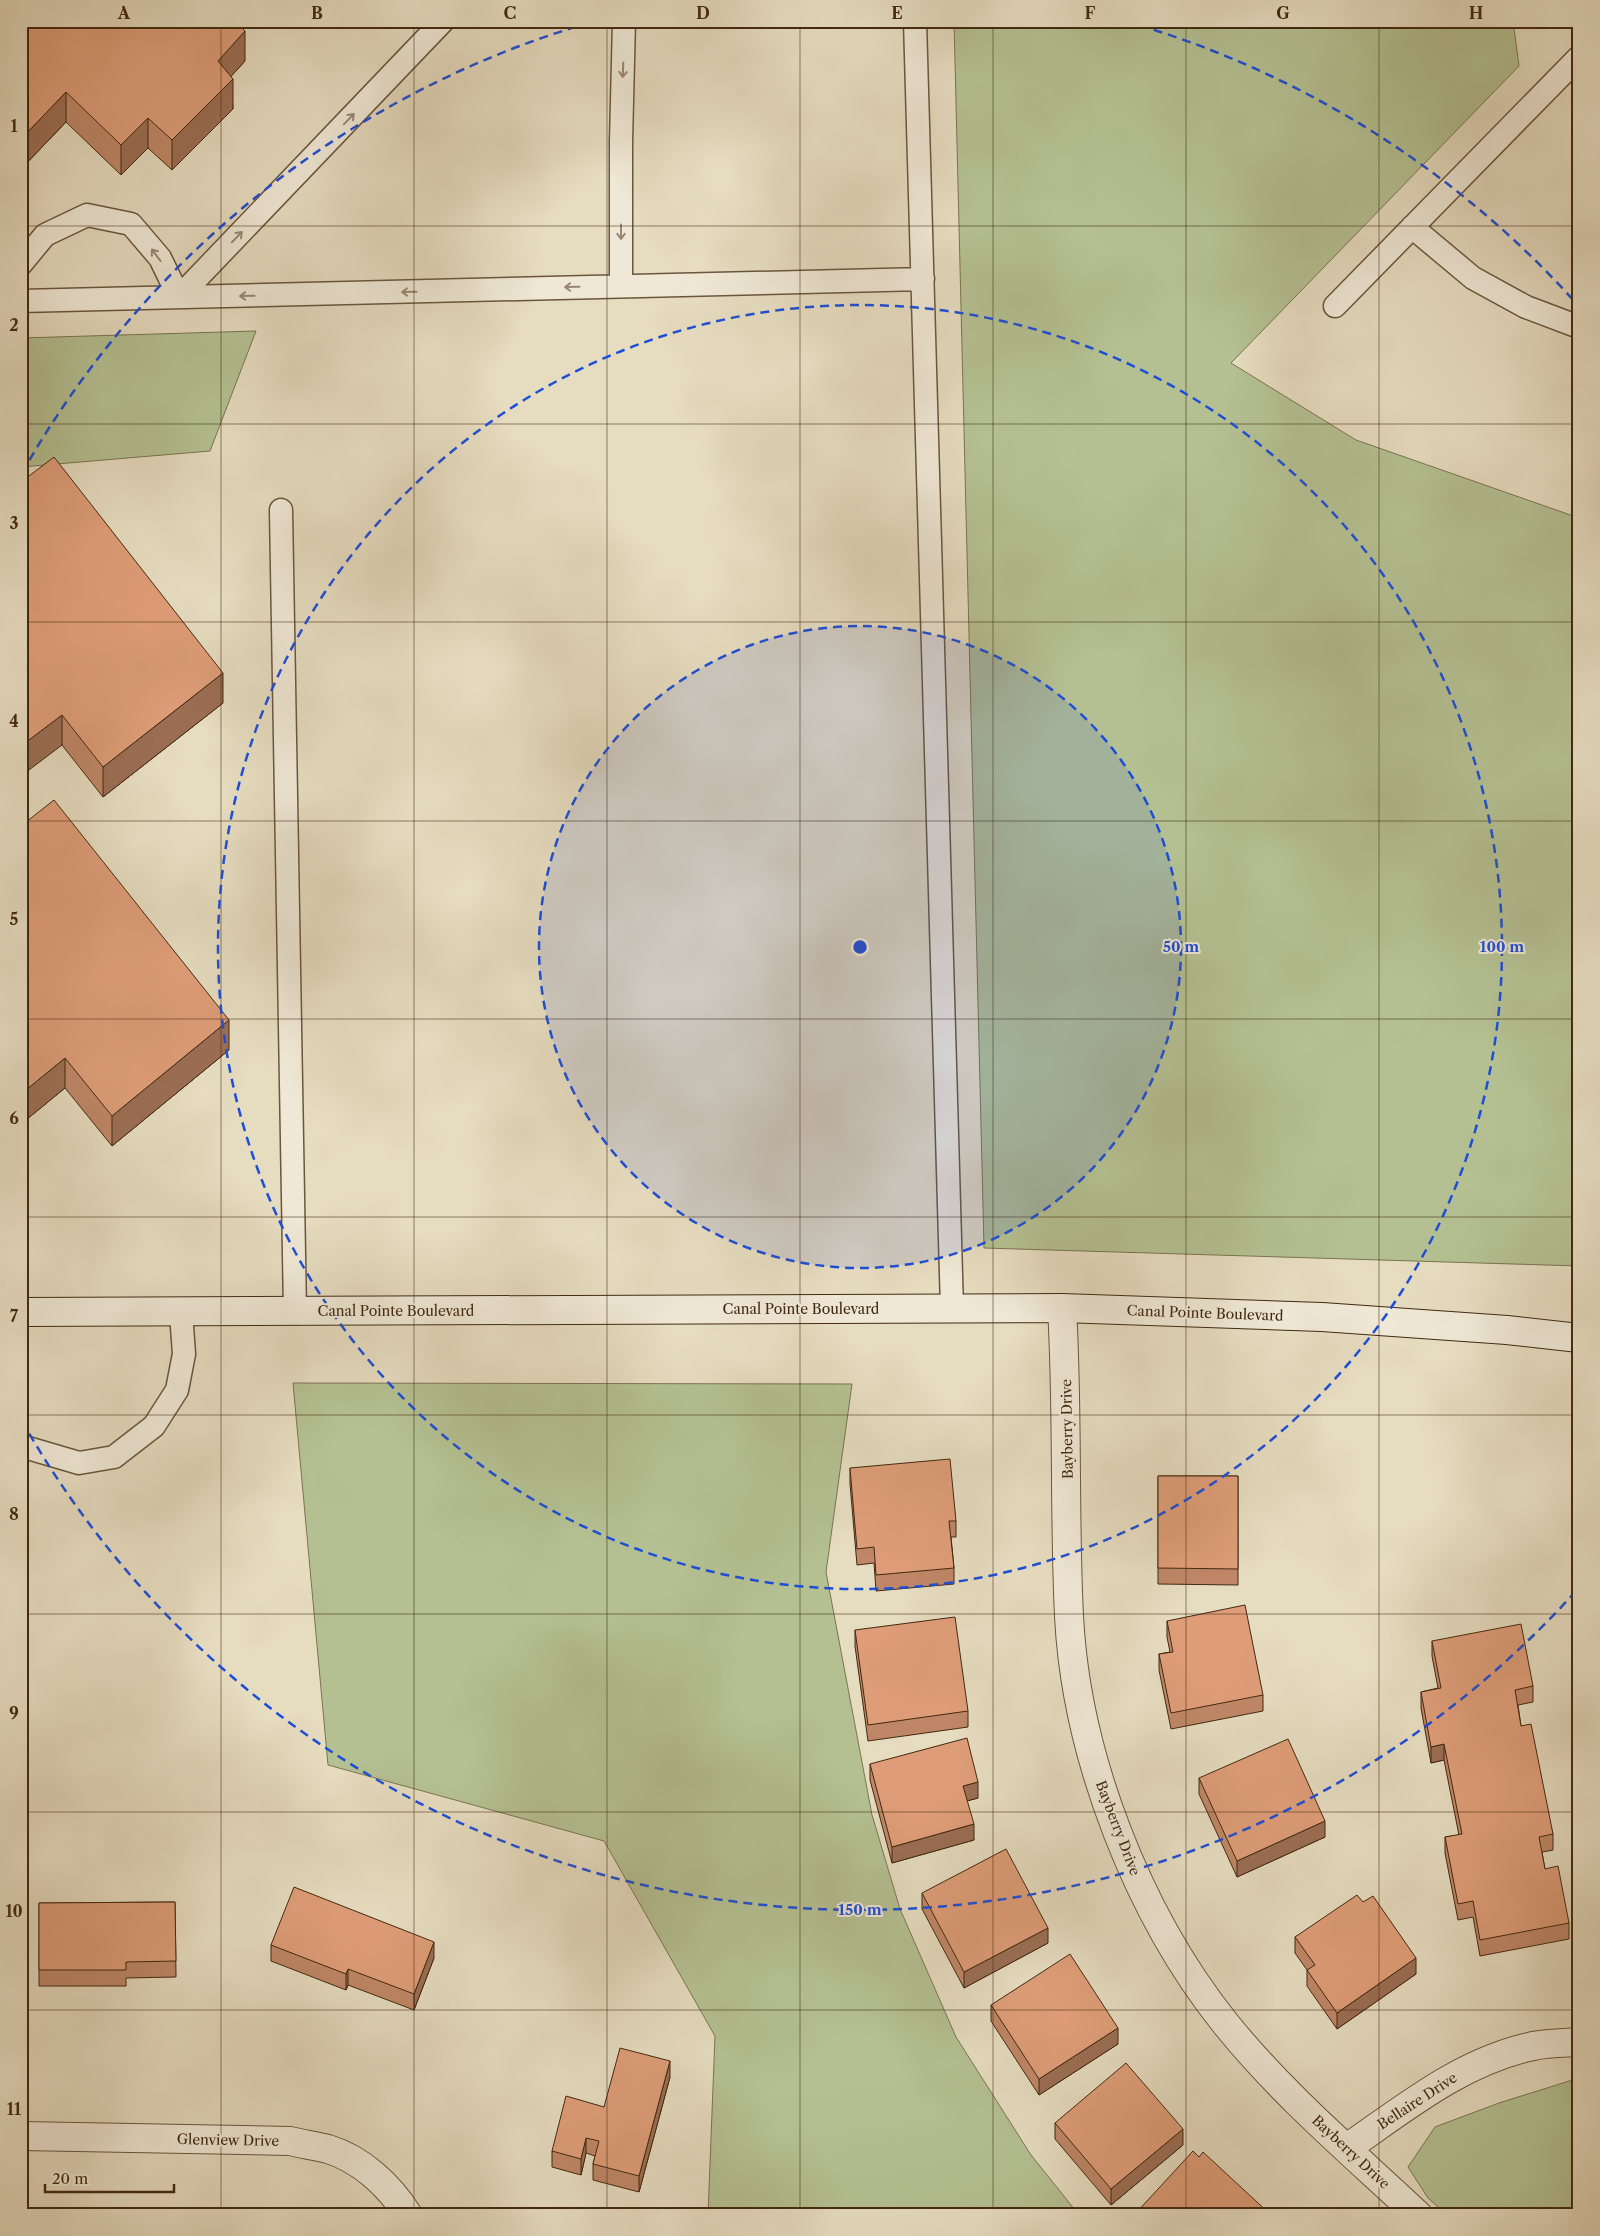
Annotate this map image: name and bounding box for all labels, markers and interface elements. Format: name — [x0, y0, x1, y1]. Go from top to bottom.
text: A — [117, 3, 131, 23]
text: B — [311, 3, 323, 23]
text: C — [504, 3, 516, 23]
text: D — [696, 3, 710, 23]
text: E — [891, 3, 903, 23]
text: F — [1085, 3, 1096, 23]
text: G — [1276, 3, 1290, 23]
text: H — [1469, 3, 1483, 23]
one-way arrow — [618, 62, 628, 78]
one-way arrow — [343, 113, 355, 126]
text: 1 — [10, 116, 18, 136]
one-way arrow — [616, 224, 626, 240]
one-way arrow — [231, 231, 243, 243]
one-way arrow — [151, 249, 162, 262]
one-way arrow — [564, 283, 580, 292]
one-way arrow — [402, 287, 418, 296]
one-way arrow — [239, 291, 256, 301]
text: 2 — [9, 315, 19, 335]
text: 3 — [9, 513, 19, 533]
text: 4 — [9, 711, 19, 731]
text: 5 — [10, 909, 19, 929]
text: 50 m — [1163, 937, 1199, 956]
text: 100 m — [1480, 937, 1524, 956]
centre of rings — [851, 938, 869, 956]
text: 6 — [9, 1108, 19, 1128]
street label: Canal Pointe Boulevard — [723, 1300, 880, 1318]
street label: Canal Pointe Boulevard — [1126, 1301, 1284, 1325]
street label: Canal Pointe Boulevard — [318, 1302, 475, 1320]
text: 7 — [10, 1306, 19, 1326]
street label: Bayberry Drive — [1057, 1379, 1077, 1479]
text: 8 — [9, 1504, 19, 1524]
text: 9 — [9, 1703, 19, 1723]
street label: Bayberry Drive — [1092, 1778, 1144, 1878]
text: 150 m — [838, 1900, 882, 1919]
text: 10 — [5, 1901, 23, 1921]
street label: Bellaire Drive — [1374, 2069, 1460, 2133]
text: 11 — [7, 2099, 22, 2119]
street label: Bayberry Drive — [1308, 2111, 1394, 2193]
street label: Glenview Drive — [177, 2130, 280, 2150]
scale bar — [45, 2161, 174, 2193]
text: 20 m — [52, 2169, 88, 2188]

